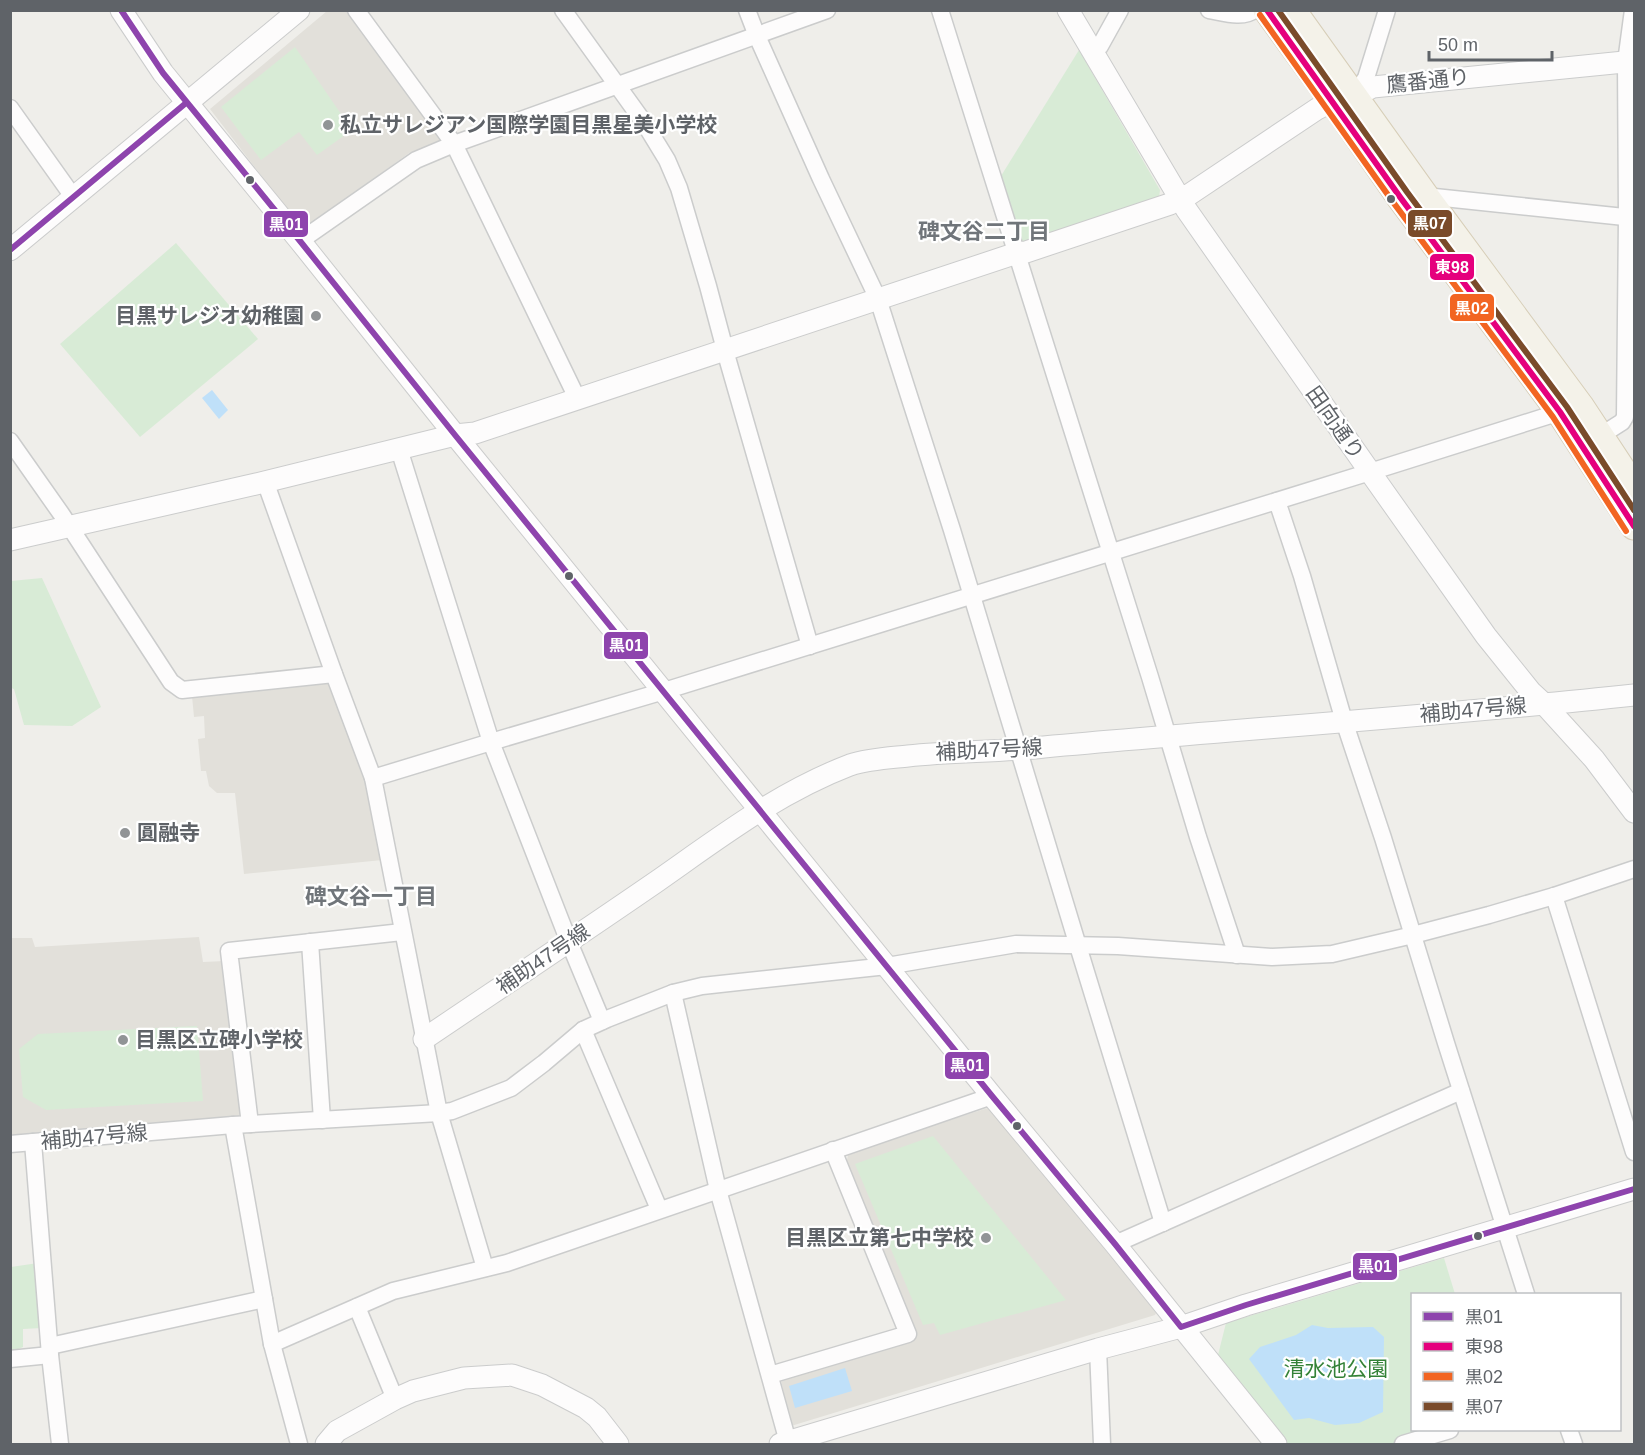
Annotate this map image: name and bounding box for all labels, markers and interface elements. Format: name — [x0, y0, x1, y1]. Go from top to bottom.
scale bar — [1429, 24, 1552, 62]
text: 50 m — [1438, 35, 1478, 55]
street label: 鷹番通り — [1385, 65, 1471, 96]
place label: 私立サレジアン国際学園目黒星美小学校 — [340, 113, 717, 136]
marker: 私立サレジアン国際学園目黒星美小学校 — [321, 118, 335, 132]
unlabelled marker — [244, 174, 256, 186]
unlabelled marker — [1385, 193, 1397, 205]
line badge: 黒07 — [1407, 209, 1453, 238]
line badge: 黒01 — [263, 210, 309, 238]
text: 黒07 — [1413, 215, 1447, 232]
text: 黒01 — [269, 216, 303, 233]
district label: 碑文谷二丁目 — [918, 219, 1050, 244]
line badge: 東98 — [1429, 253, 1475, 281]
text: 東98 — [1435, 259, 1469, 276]
line badge: 黒02 — [1449, 293, 1495, 322]
text: 黒02 — [1455, 300, 1489, 317]
place label: 目黒サレジオ幼稚園 — [115, 304, 304, 327]
marker: 目黒サレジオ幼稚園 — [309, 309, 323, 323]
street label: 田向通り — [1302, 382, 1369, 464]
unlabelled marker — [563, 570, 575, 582]
line badge: 黒01 — [603, 631, 649, 660]
text: 黒01 — [609, 637, 643, 654]
street label: 補助47号線 — [1418, 693, 1527, 726]
street label: 補助47号線 — [935, 735, 1043, 764]
place label: 圓融寺 — [137, 821, 200, 844]
marker: 圓融寺 — [118, 826, 132, 840]
district label: 碑文谷一丁目 — [305, 884, 437, 909]
street label: 補助47号線 — [492, 919, 594, 998]
place label: 目黒区立碑小学校 — [135, 1028, 303, 1051]
marker: 目黒区立碑小学校 — [116, 1033, 130, 1047]
line badge: 黒01 — [944, 1051, 990, 1080]
text: 黒01 — [950, 1057, 984, 1074]
street label: 補助47号線 — [39, 1120, 148, 1153]
unlabelled marker — [1011, 1120, 1023, 1132]
place label: 目黒区立第七中学校 — [785, 1226, 974, 1249]
unlabelled marker — [1472, 1230, 1484, 1242]
marker: 目黒区立第七中学校 — [979, 1231, 993, 1245]
line badge: 黒01 — [1352, 1252, 1398, 1281]
text: 黒01 — [1358, 1258, 1392, 1275]
legend — [1411, 1293, 1621, 1431]
text: 黒01 — [1465, 1307, 1503, 1327]
text: 東98 — [1465, 1337, 1503, 1357]
park label: 清水池公園 — [1284, 1357, 1389, 1380]
text: 黒02 — [1465, 1367, 1503, 1387]
text: 黒07 — [1465, 1397, 1503, 1417]

